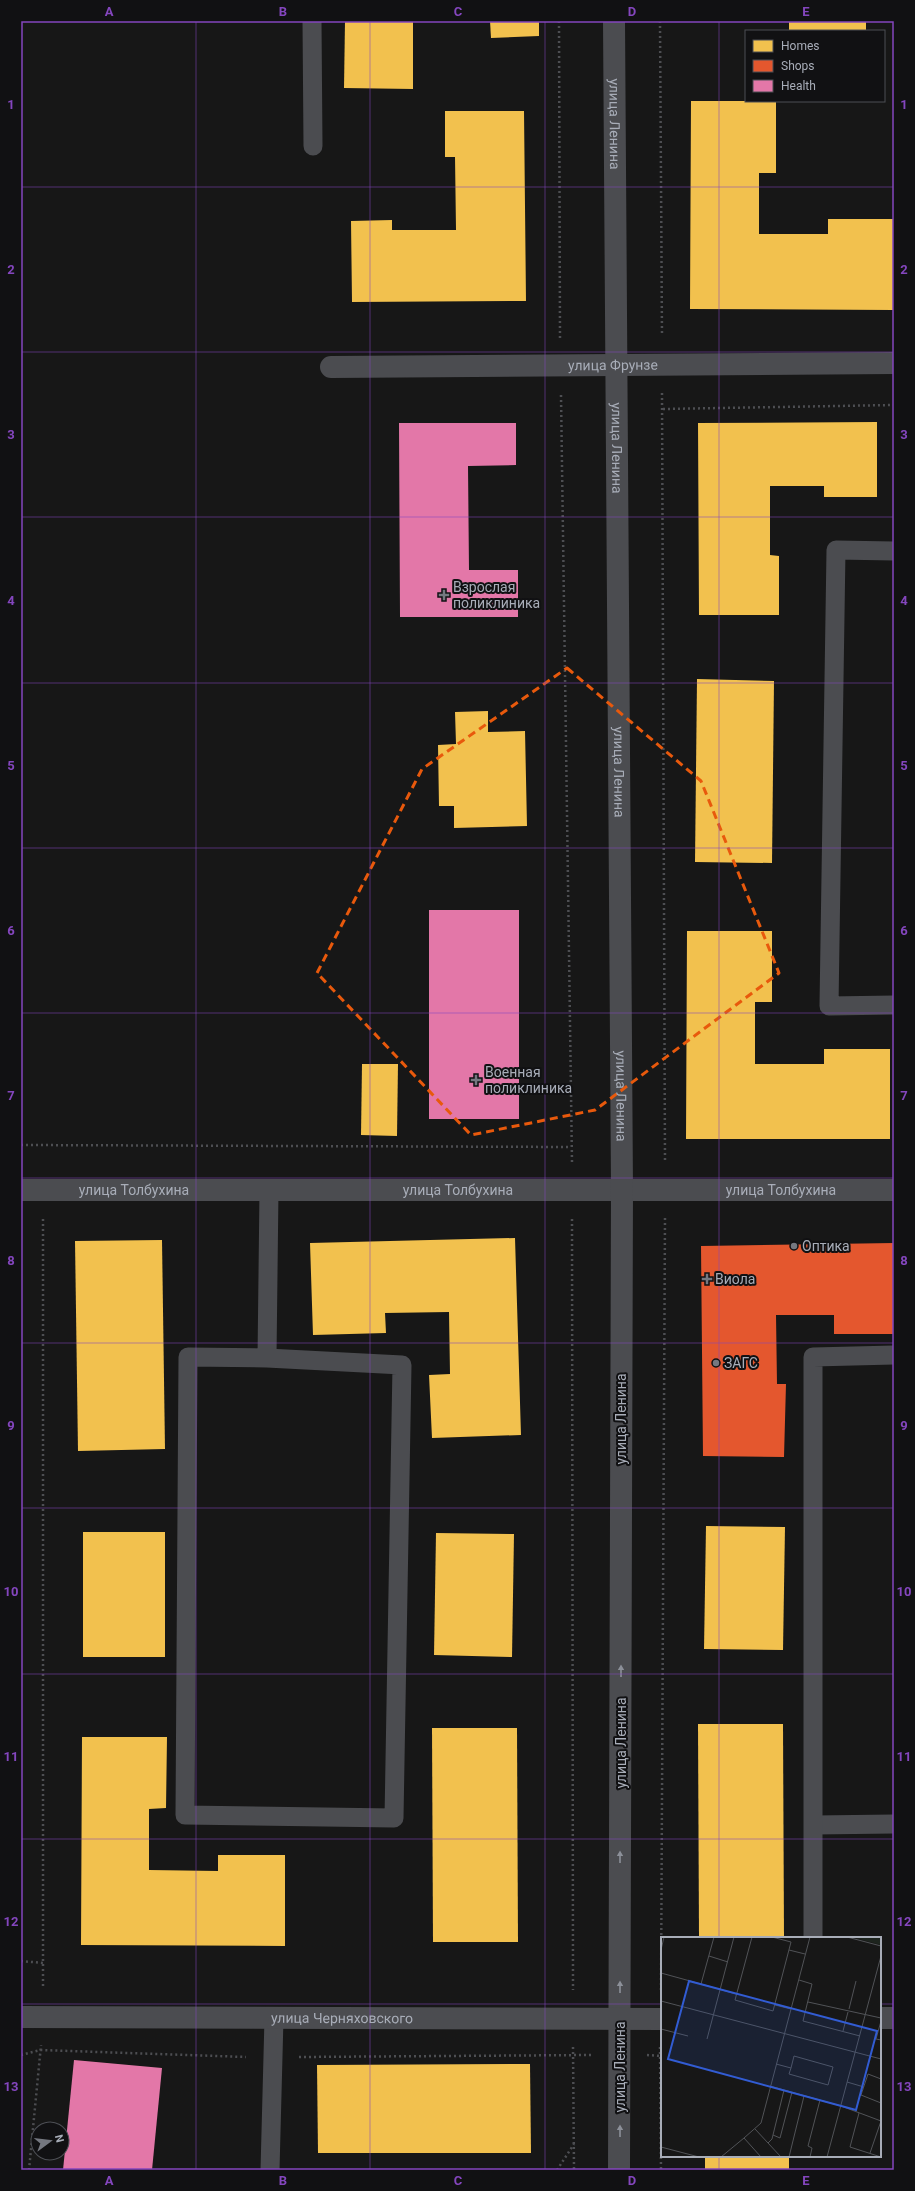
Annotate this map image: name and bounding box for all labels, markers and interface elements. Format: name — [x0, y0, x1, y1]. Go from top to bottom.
text: A — [105, 4, 114, 19]
text: B — [279, 4, 287, 19]
text: C — [454, 4, 463, 19]
text: D — [628, 4, 636, 19]
text: E — [802, 4, 810, 19]
legend — [745, 30, 885, 102]
text: Homes — [781, 39, 819, 53]
text: Shops — [781, 59, 815, 73]
street label: улица Ленина — [606, 78, 623, 170]
text: Health — [781, 79, 816, 93]
text: 1 — [7, 97, 15, 112]
text: 1 — [900, 97, 908, 112]
text: 2 — [7, 262, 15, 277]
text: 2 — [900, 262, 908, 277]
street label: улица Фрунзе — [568, 357, 658, 373]
street label: улица Ленина — [609, 402, 625, 494]
text: 3 — [7, 427, 15, 442]
text: 3 — [900, 427, 908, 442]
place label: Взрослая поликлиника — [453, 579, 540, 611]
marker: Взрослая поликлиника — [438, 589, 450, 601]
text: 4 — [7, 593, 15, 608]
text: 4 — [900, 593, 908, 608]
street label: улица Ленина — [611, 726, 627, 818]
text: 5 — [7, 758, 15, 773]
text: 5 — [900, 758, 908, 773]
text: 6 — [7, 923, 15, 938]
text: 6 — [900, 923, 908, 938]
street label: улица Ленина — [613, 1050, 630, 1142]
place label: Военная поликлиника — [485, 1064, 572, 1096]
marker: Военная поликлиника — [470, 1074, 482, 1086]
text: 7 — [7, 1088, 15, 1103]
text: 7 — [900, 1088, 908, 1103]
street label: улица Толбухина — [79, 1182, 189, 1198]
street label: улица Толбухина — [403, 1182, 513, 1198]
street label: улица Толбухина — [726, 1182, 836, 1198]
place label: Оптика — [802, 1238, 850, 1254]
marker: Оптика — [789, 1241, 799, 1251]
text: 8 — [7, 1253, 15, 1268]
text: 8 — [900, 1253, 908, 1268]
place label: Виола — [715, 1271, 755, 1287]
marker: Виола — [702, 1274, 712, 1284]
place label: ЗАГС — [724, 1355, 758, 1371]
marker: ЗАГС — [711, 1358, 721, 1368]
street label: улица Ленина — [613, 1373, 629, 1465]
text: 9 — [7, 1418, 15, 1433]
text: 9 — [900, 1418, 908, 1433]
text: 10 — [4, 1584, 18, 1599]
text: 10 — [897, 1584, 911, 1599]
one-way arrow — [618, 1664, 624, 1677]
street label: улица Ленина — [613, 1697, 629, 1789]
text: 11 — [4, 1749, 18, 1764]
text: 11 — [897, 1749, 911, 1764]
one-way arrow — [617, 1850, 623, 1863]
text: 12 — [4, 1914, 18, 1929]
text: 12 — [897, 1914, 911, 1929]
inset map — [661, 1937, 881, 2157]
one-way arrow — [617, 1980, 623, 1993]
street label: улица Черняховского — [271, 2010, 413, 2026]
street label: улица Ленина — [612, 2021, 628, 2113]
text: 13 — [4, 2079, 18, 2094]
text: 13 — [897, 2079, 911, 2094]
north arrow — [30, 2121, 70, 2161]
one-way arrow — [617, 2124, 623, 2137]
text: N — [52, 2133, 67, 2144]
text: A — [105, 2173, 114, 2188]
text: B — [279, 2173, 287, 2188]
text: C — [454, 2173, 463, 2188]
text: D — [628, 2173, 636, 2188]
text: E — [802, 2173, 810, 2188]

